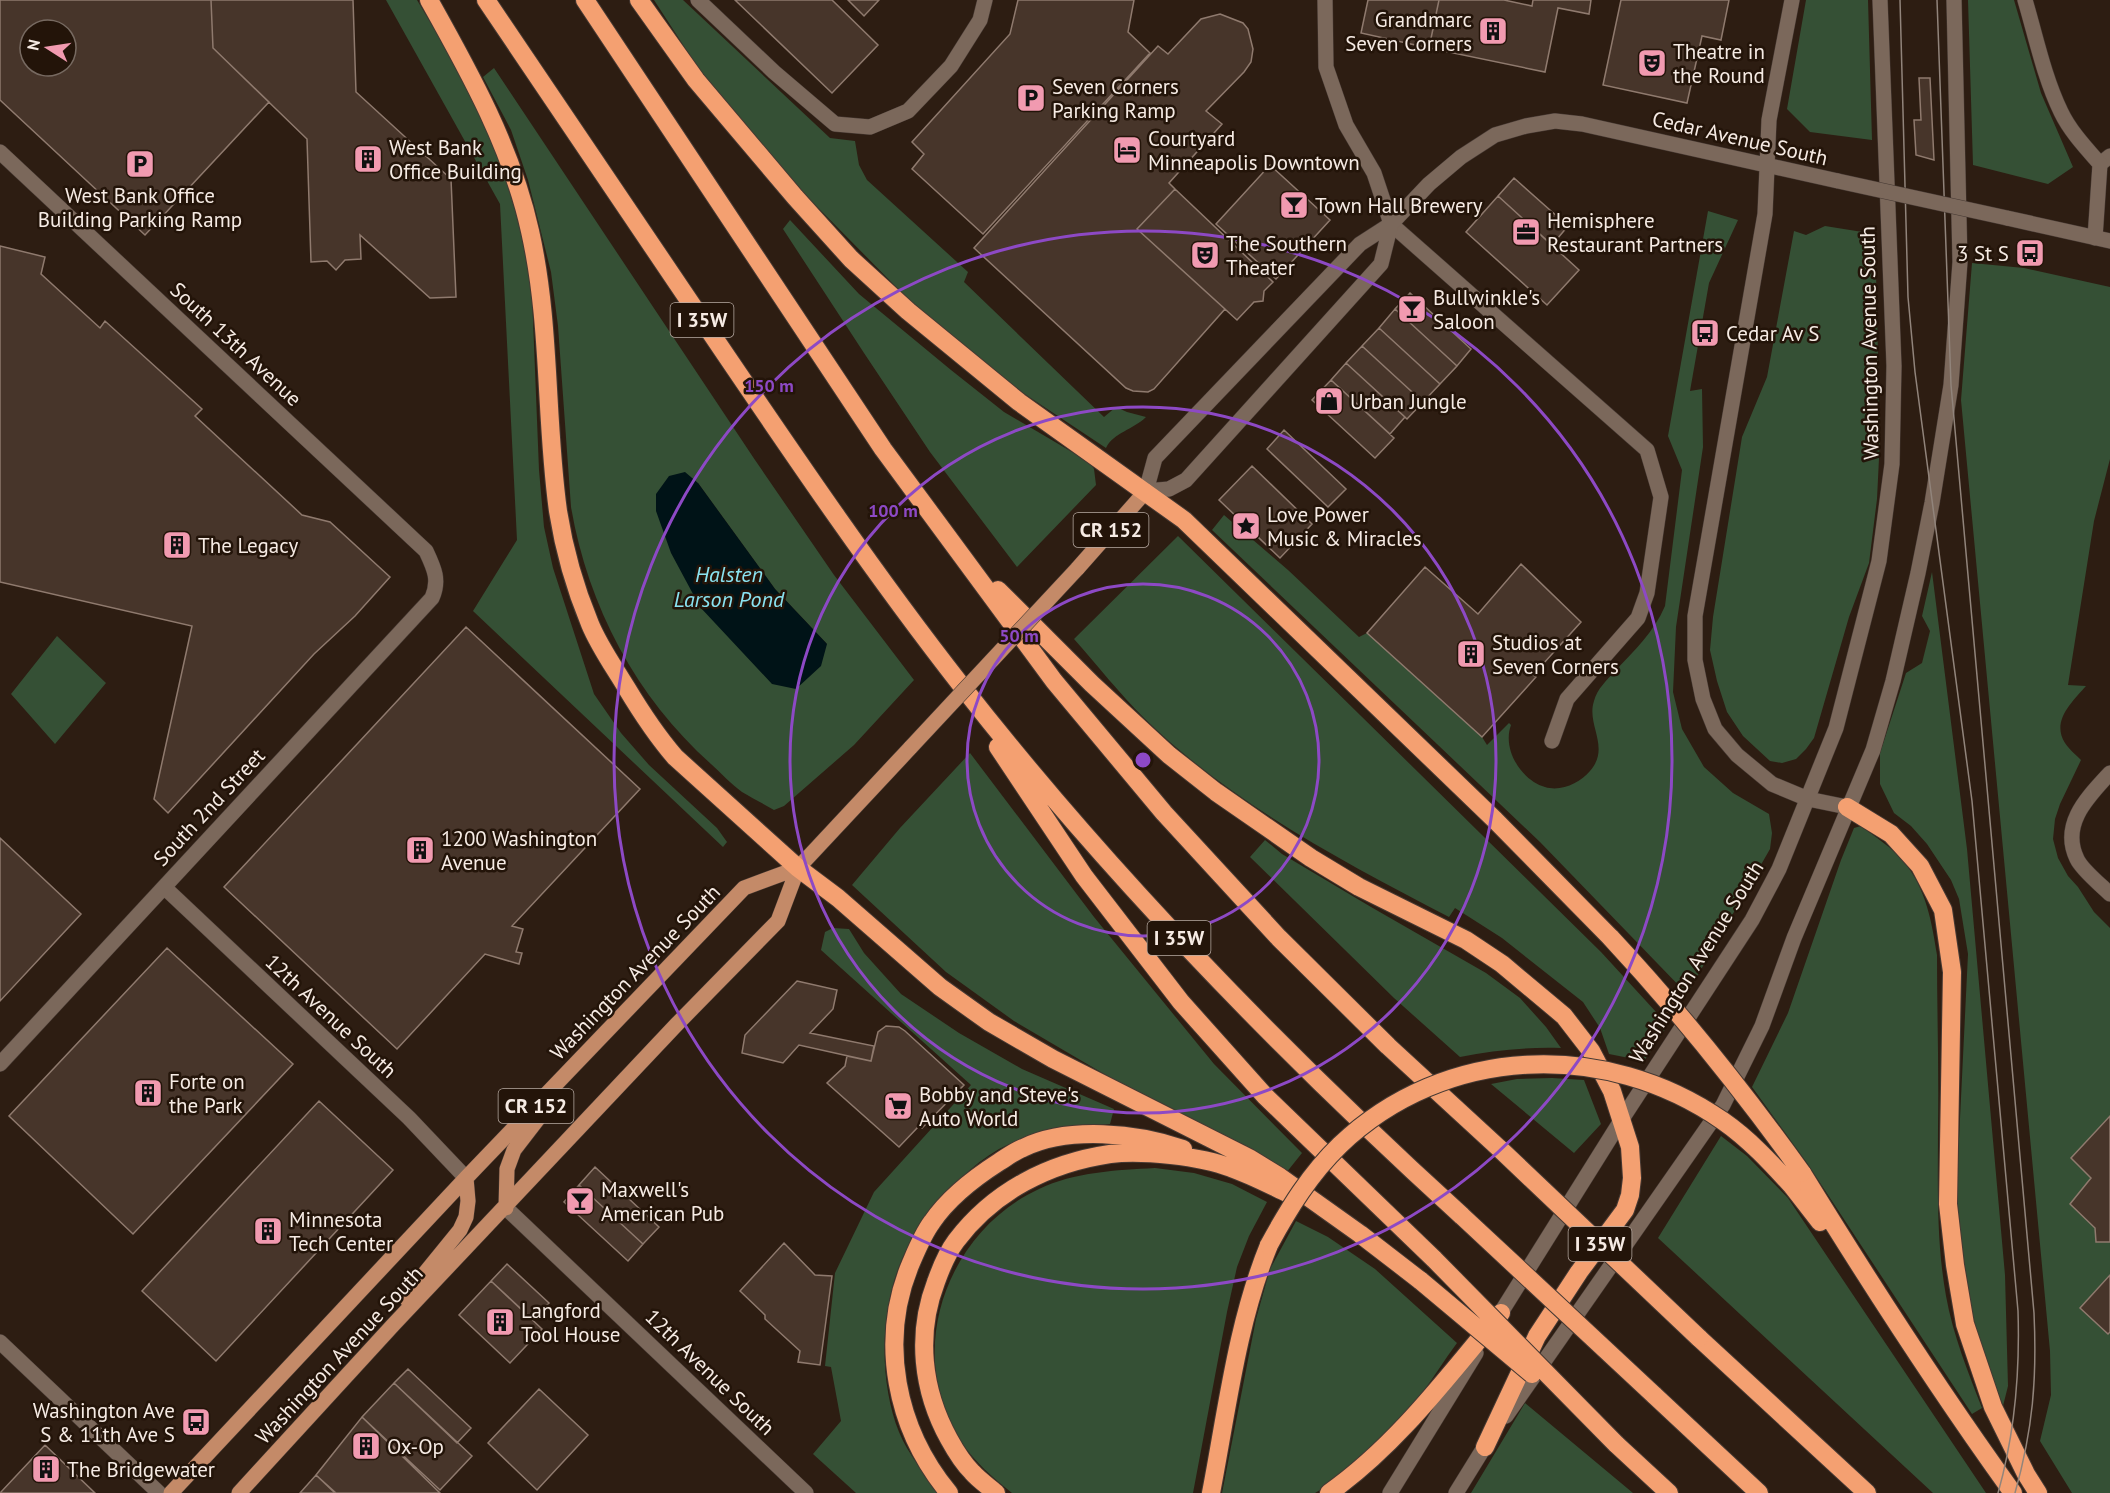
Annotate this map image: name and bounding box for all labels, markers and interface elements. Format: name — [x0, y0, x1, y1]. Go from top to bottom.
place label: Grandmarc Seven Corners — [1345, 6, 1472, 57]
building icon: Grandmarc Seven Corners — [1477, 15, 1509, 47]
north arrow — [18, 18, 78, 78]
text: N — [22, 38, 44, 52]
place label: Theatre in the Round — [1673, 38, 1765, 89]
theatre icon: Theatre in the Round — [1636, 47, 1668, 79]
place label: Seven Corners Parking Ramp — [1052, 73, 1179, 124]
parking icon: Seven Corners Parking Ramp — [1015, 82, 1047, 114]
street label: Cedar Avenue South — [1650, 105, 1830, 171]
place label: Courtyard Minneapolis Downtown — [1148, 125, 1360, 176]
place label: West Bank Office Building — [389, 134, 522, 185]
hotel icon: Courtyard Minneapolis Downtown — [1111, 134, 1143, 166]
building icon: West Bank Office Building — [352, 143, 384, 175]
parking icon: West Bank Office Building Parking Ramp — [124, 148, 156, 180]
place label: West Bank Office Building Parking Ramp — [38, 182, 242, 233]
bar icon: Town Hall Brewery — [1278, 189, 1310, 221]
place label: Town Hall Brewery — [1315, 192, 1483, 219]
place label: Hemisphere Restaurant Partners — [1547, 207, 1723, 258]
office icon: Hemisphere Restaurant Partners — [1510, 216, 1542, 248]
street label: Washington Avenue South — [1853, 226, 1885, 460]
place label: The Southern Theater — [1226, 230, 1347, 281]
bus stop icon: 3 St S — [2014, 237, 2046, 269]
theatre icon: The Southern Theater — [1189, 239, 1221, 271]
place label: 3 St S — [1957, 240, 2009, 267]
street label: South 13th Avenue — [165, 276, 307, 412]
place label: Bullwinkle's Saloon — [1433, 284, 1540, 335]
bar icon: Bullwinkle's Saloon — [1396, 293, 1428, 325]
road number: I 35W — [670, 303, 734, 337]
bus stop icon: Cedar Av S — [1689, 317, 1721, 349]
place label: Cedar Av S — [1726, 320, 1819, 347]
text: 150 m — [744, 374, 794, 397]
shop icon: Urban Jungle — [1313, 385, 1345, 417]
place label: Urban Jungle — [1350, 388, 1467, 415]
text: 100 m — [868, 499, 918, 522]
place label: Love Power Music & Miracles — [1267, 501, 1422, 552]
place icon: Love Power Music & Miracles — [1230, 510, 1262, 542]
road number: CR 152 — [1074, 513, 1148, 547]
building icon: The Legacy — [161, 529, 193, 561]
place label: The Legacy — [198, 532, 298, 559]
water label: Halsten Larson Pond — [674, 560, 785, 613]
text: 50 m — [999, 624, 1039, 647]
place label: Studios at Seven Corners — [1492, 629, 1619, 680]
building icon: Studios at Seven Corners — [1455, 638, 1487, 670]
street label: South 2nd Street — [147, 742, 271, 872]
centre of rings — [1133, 750, 1153, 770]
place label: 1200 Washington Avenue — [441, 825, 597, 876]
building icon: 1200 Washington Avenue — [404, 834, 436, 866]
street label: Washington Avenue South — [1623, 856, 1769, 1068]
street label: Washington Avenue South — [544, 879, 726, 1065]
road number: I 35W — [1148, 921, 1210, 955]
street label: 12th Avenue South — [260, 948, 402, 1084]
place label: Forte on the Park — [169, 1068, 245, 1119]
building icon: Forte on the Park — [132, 1077, 164, 1109]
place label: Bobby and Steve's Auto World — [919, 1081, 1079, 1132]
road number: CR 152 — [498, 1089, 574, 1123]
supermarket icon: Bobby and Steve's Auto World — [882, 1090, 914, 1122]
place label: Maxwell's American Pub — [601, 1176, 724, 1227]
bar icon: Maxwell's American Pub — [564, 1185, 596, 1217]
place label: Minnesota Tech Center — [289, 1206, 393, 1257]
building icon: Minnesota Tech Center — [252, 1215, 284, 1247]
road number: I 35W — [1568, 1227, 1632, 1261]
street label: Washington Avenue South — [249, 1260, 429, 1450]
place label: Langford Tool House — [521, 1297, 620, 1348]
street label: 12th Avenue South — [639, 1303, 781, 1441]
building icon: Langford Tool House — [484, 1306, 516, 1338]
place label: Washington Ave S & 11th Ave S — [33, 1397, 175, 1448]
bus stop icon: Washington Ave S & 11th Ave S — [180, 1406, 212, 1438]
building icon: Ox-Op — [350, 1430, 382, 1462]
place label: Ox-Op — [387, 1433, 444, 1460]
building icon: The Bridgewater — [30, 1453, 62, 1485]
place label: The Bridgewater — [67, 1456, 215, 1483]

